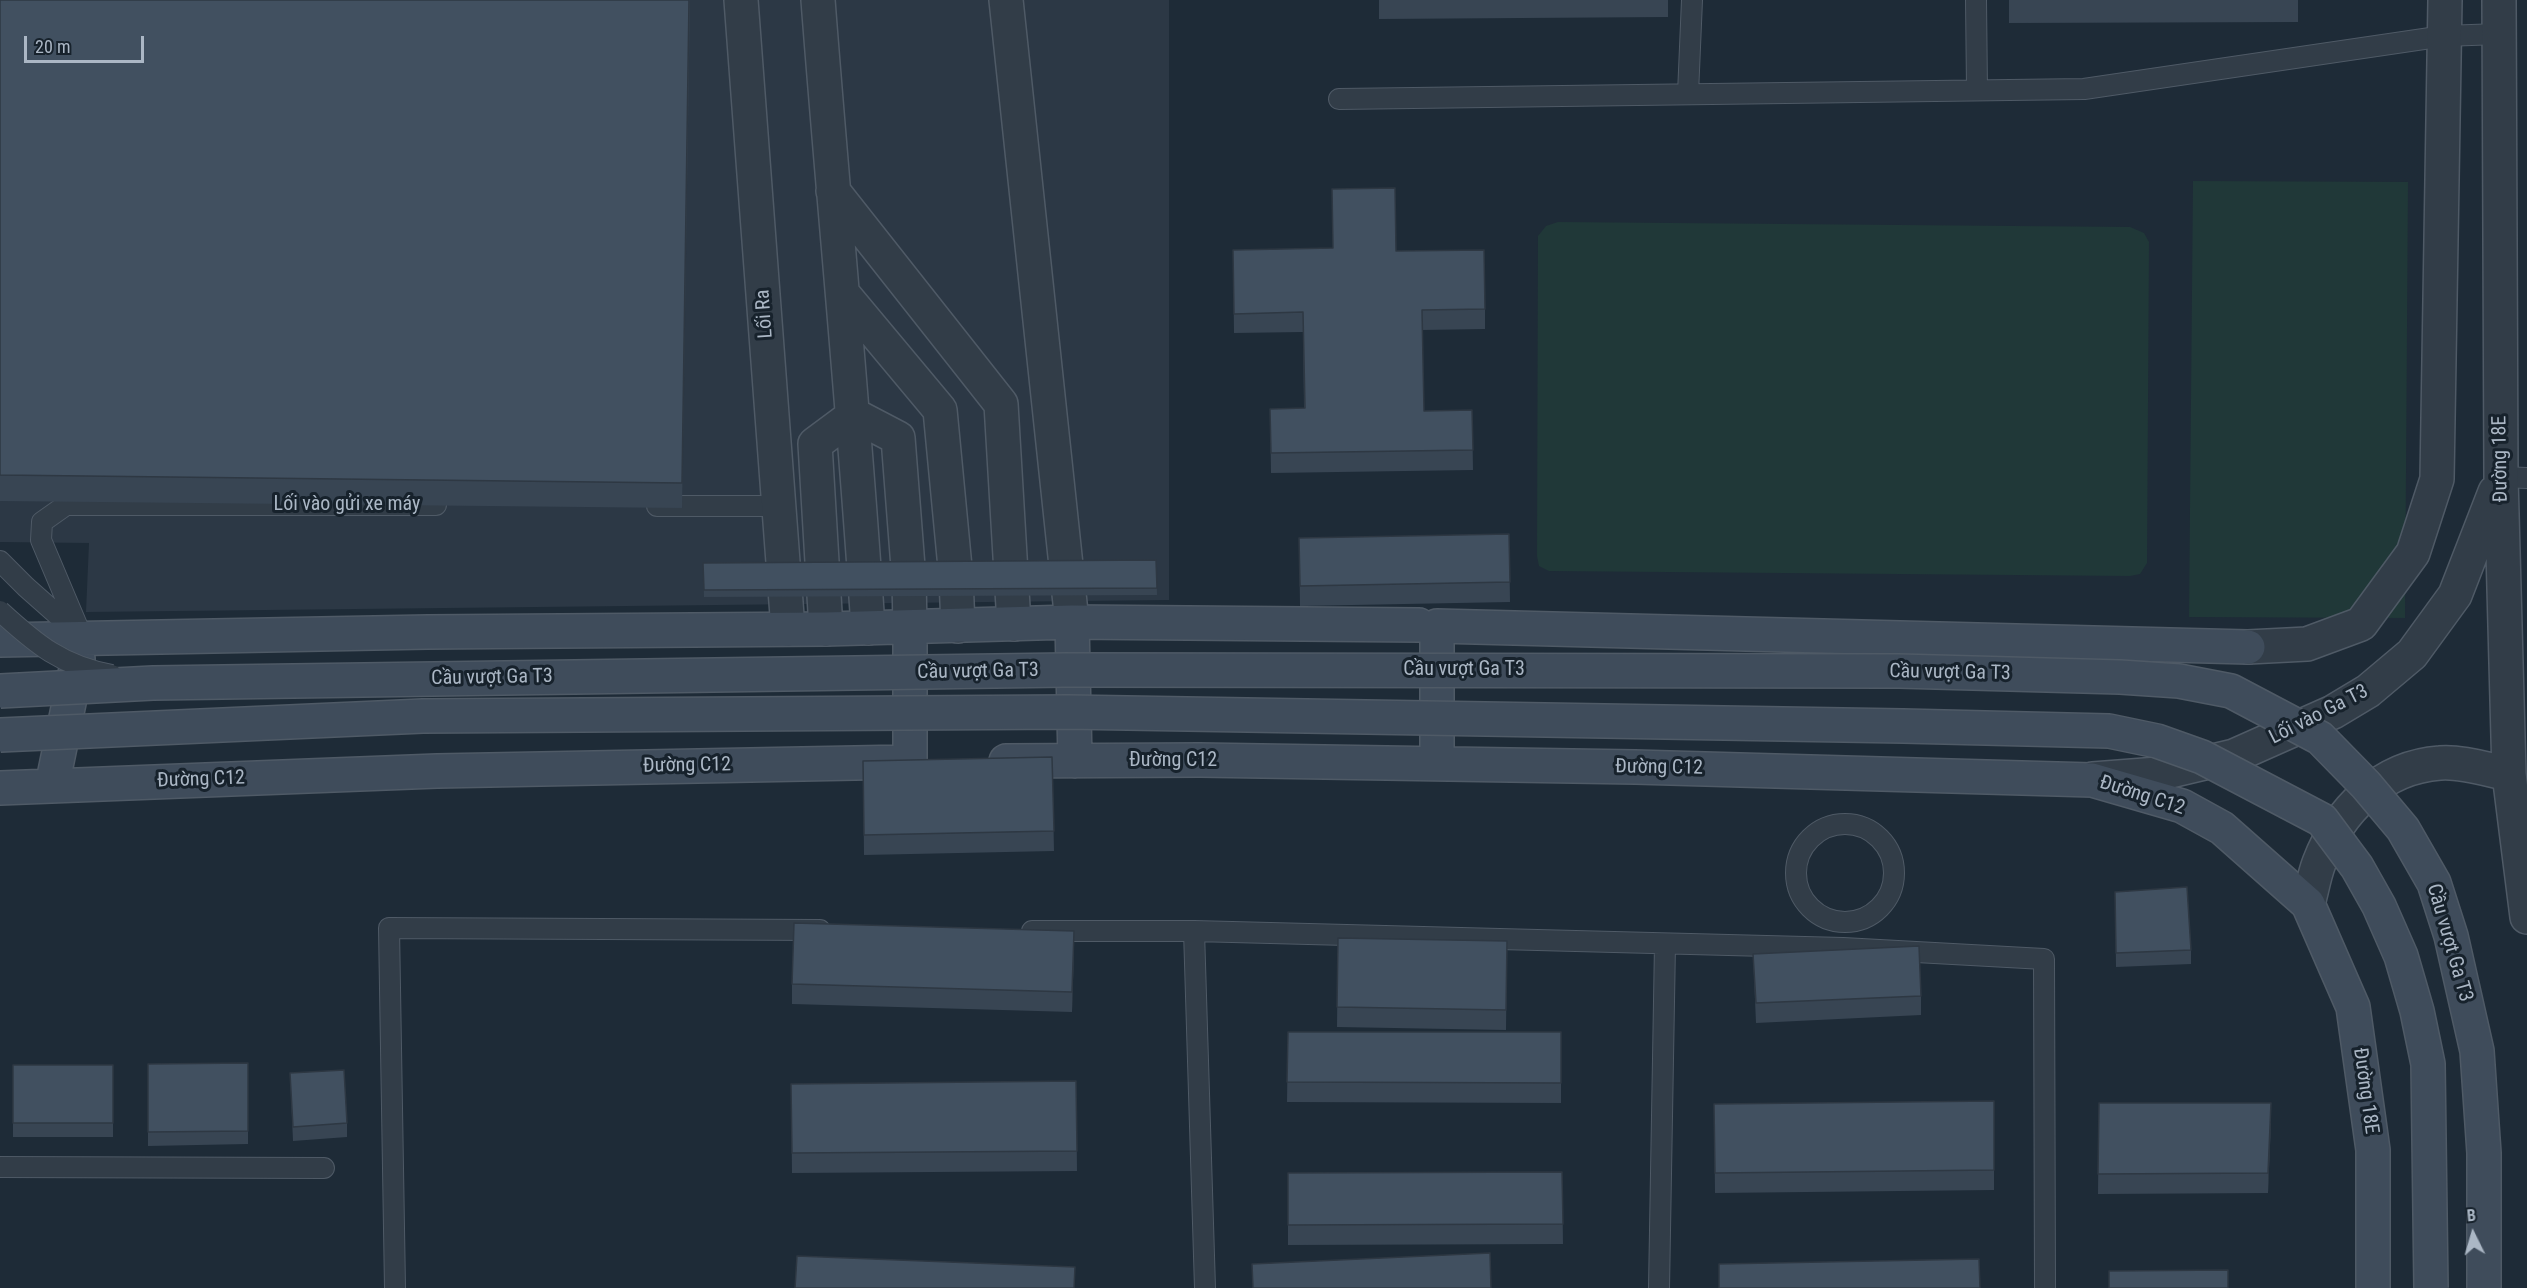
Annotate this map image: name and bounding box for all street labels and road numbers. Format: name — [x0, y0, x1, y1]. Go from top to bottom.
street label: Lối Ra — [751, 289, 779, 339]
street label: Đường 18E — [2488, 415, 2514, 503]
street label: Lối vào gửi xe máy — [274, 493, 420, 517]
street label: Cầu vượt Ga T3 — [1403, 658, 1525, 682]
street label: Cầu vượt Ga T3 — [917, 659, 1039, 685]
street label: Cầu vượt Ga T3 — [1889, 660, 2011, 686]
street label: Cầu vượt Ga T3 — [431, 665, 553, 691]
street label: Lối vào Ga T3 — [2266, 680, 2372, 750]
street label: Đường C12 — [1129, 749, 1217, 773]
street label: Đường C12 — [643, 753, 731, 779]
street label: Đường C12 — [1615, 755, 1703, 781]
street label: Đường C12 — [157, 766, 245, 794]
street label: Đường C12 — [2096, 771, 2188, 821]
street label: Cầu vượt Ga T3 — [2421, 881, 2477, 1005]
street label: Đường 18E — [2347, 1046, 2383, 1136]

